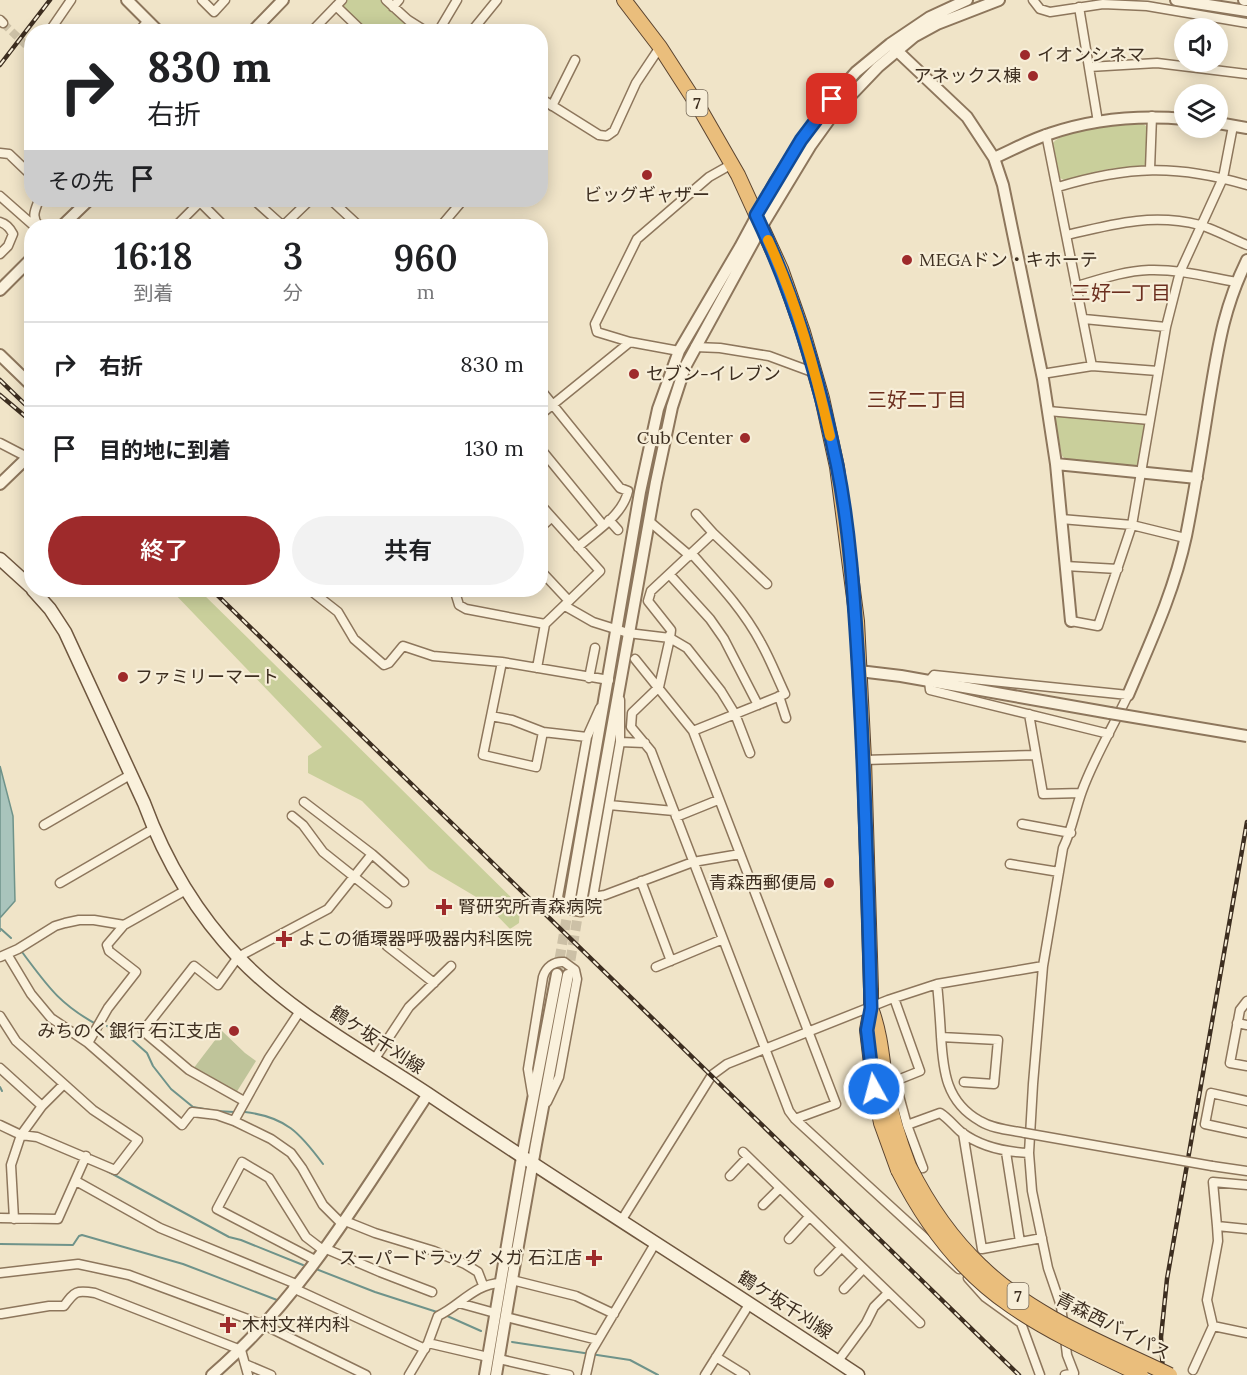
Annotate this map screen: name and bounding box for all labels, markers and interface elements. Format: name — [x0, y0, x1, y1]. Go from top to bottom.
map controls — [1174, 18, 1228, 138]
button: sound — [1174, 18, 1228, 72]
text: 830 m — [147, 40, 271, 94]
place label: イオンシネマ — [1037, 43, 1145, 66]
icon: right — [48, 48, 126, 126]
marker: イオンシネマ — [1018, 48, 1032, 62]
place label: アネックス棟 — [914, 64, 1021, 87]
marker: アネックス棟 — [1026, 69, 1040, 83]
pin — [806, 73, 857, 124]
icon: arrive — [815, 82, 848, 115]
button: layers — [1174, 84, 1228, 138]
road number: 7 — [686, 90, 708, 116]
text: 右折 — [147, 97, 201, 131]
icon: arrive — [126, 162, 159, 195]
text: その先 — [48, 167, 114, 195]
marker: ビッグギャザー — [640, 168, 654, 182]
place label: ビッグギャザー — [584, 183, 710, 206]
text: 16:18 — [114, 233, 193, 279]
text: 3 — [283, 233, 303, 279]
text: 960 — [393, 235, 458, 281]
place label: MEGAドン・キホーテ — [919, 248, 1098, 271]
marker: MEGAドン・キホーテ — [900, 253, 914, 267]
text: m — [417, 279, 435, 304]
text: 到着 — [134, 280, 174, 305]
text: 分 — [283, 280, 303, 305]
district label: 三好一丁目 — [1071, 280, 1171, 305]
icon: right — [48, 348, 81, 381]
text: 830 m — [460, 350, 524, 378]
text: 右折 — [99, 352, 143, 380]
place label: セブン-イレブン — [646, 362, 781, 385]
marker: セブン-イレブン — [627, 367, 641, 381]
district label: 三好二丁目 — [867, 387, 967, 412]
place label: Cub Center — [637, 426, 733, 449]
marker: Cub Center — [738, 431, 752, 445]
icon: arrive — [48, 432, 81, 465]
text: 130 m — [465, 434, 524, 462]
text: 目的地に到着 — [99, 436, 231, 464]
button: 終了 — [48, 516, 280, 585]
button: 共有 — [292, 516, 524, 585]
place label: ファミリーマート — [135, 665, 279, 688]
marker: ファミリーマート — [116, 670, 130, 684]
place label: 青森西郵便局 — [709, 871, 817, 894]
marker: 青森西郵便局 — [822, 876, 836, 890]
place label: 腎研究所青森病院 — [458, 895, 602, 918]
marker: 腎研究所青森病院 — [435, 898, 453, 916]
place label: よこの循環器呼吸器内科医院 — [298, 927, 532, 950]
marker: よこの循環器呼吸器内科医院 — [275, 930, 293, 948]
street label: 鶴ケ坂千刈線 — [326, 1001, 429, 1079]
place label: みちのく銀行 石江支店 — [37, 1019, 222, 1042]
marker: みちのく銀行 石江支店 — [227, 1024, 241, 1038]
position arrow — [842, 1057, 906, 1121]
place label: スーパードラッグ メガ 石江店 — [339, 1246, 582, 1269]
marker: スーパードラッグ メガ 石江店 — [587, 1251, 601, 1265]
street label: 鶴ケ坂千刈線 — [734, 1266, 837, 1344]
road number: 7 — [1008, 1283, 1028, 1309]
street label: 青森西バイパス — [1052, 1287, 1174, 1364]
place label: 木村文祥内科 — [242, 1313, 350, 1336]
marker: 木村文祥内科 — [219, 1316, 237, 1334]

